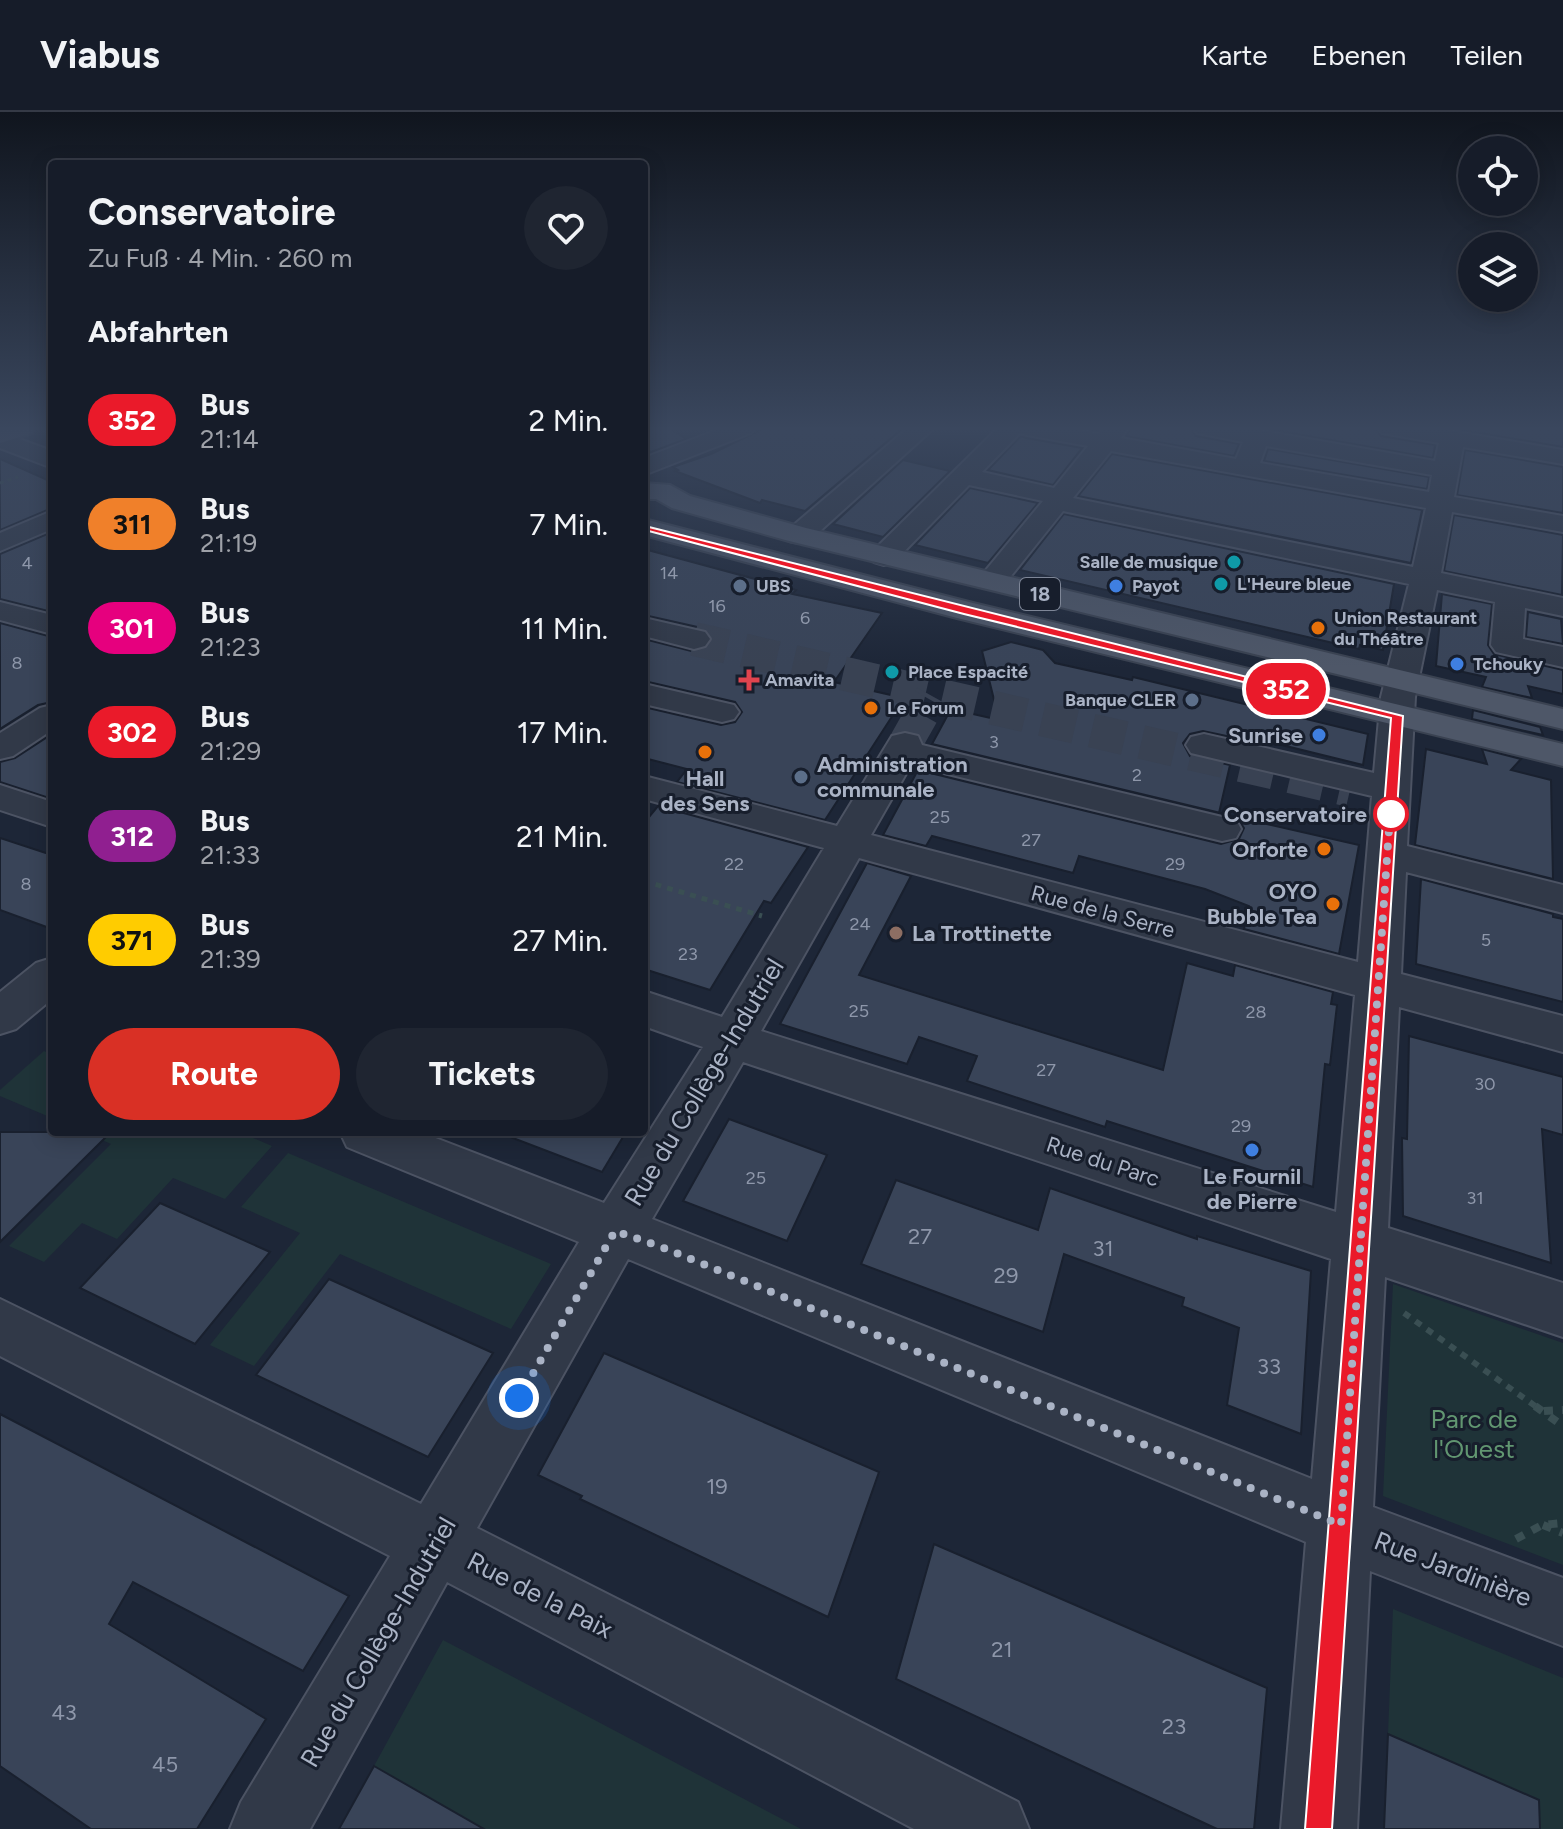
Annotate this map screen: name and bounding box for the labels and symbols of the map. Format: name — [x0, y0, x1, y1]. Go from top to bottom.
place label: Salle de musique — [1080, 551, 1218, 573]
house number: 4 — [21, 552, 33, 574]
marker: Salle de musique — [1225, 553, 1243, 571]
house number: 14 — [660, 562, 678, 584]
place label: L'Heure bleue — [1237, 573, 1351, 595]
place label: UBS — [756, 575, 791, 597]
place label: Payot — [1132, 575, 1180, 597]
marker: L'Heure bleue — [1212, 575, 1230, 593]
marker: UBS — [731, 577, 749, 595]
marker: Payot — [1107, 577, 1125, 595]
road number: 18 — [1020, 578, 1060, 610]
house number: 16 — [708, 595, 726, 617]
house number: 6 — [800, 607, 810, 629]
place label: Union Restaurant du Théâtre — [1334, 607, 1477, 650]
marker: Union Restaurant du Théâtre — [1309, 619, 1327, 637]
house number: 8 — [11, 652, 23, 674]
place label: Tchouky — [1473, 653, 1544, 675]
marker: Tchouky — [1448, 655, 1466, 673]
place label: Place Espacité — [908, 661, 1028, 683]
marker: Place Espacité — [883, 663, 901, 681]
line badge: 352 — [1240, 663, 1332, 715]
place label: Amavita — [765, 669, 834, 691]
marker: Amavita — [740, 671, 758, 689]
place label: Banque CLER — [1065, 689, 1176, 711]
marker: Banque CLER — [1183, 691, 1201, 709]
place label: Le Forum — [887, 697, 964, 719]
marker: Le Forum — [862, 699, 880, 717]
place label: Sunrise — [1228, 722, 1303, 749]
marker: Sunrise — [1310, 726, 1328, 744]
house number: 3 — [989, 731, 999, 753]
marker: Hall des Sens — [696, 743, 714, 761]
place label: Administration communale — [817, 751, 968, 803]
house number: 2 — [1132, 764, 1142, 786]
place label: Hall des Sens — [660, 765, 750, 817]
marker: Administration communale — [792, 768, 810, 786]
marker: Conservatoire — [1374, 797, 1408, 831]
place label: Conservatoire — [1224, 801, 1367, 828]
house number: 25 — [930, 806, 950, 828]
house number: 27 — [1021, 829, 1041, 851]
place label: Orforte — [1232, 836, 1308, 863]
marker: Orforte — [1315, 840, 1333, 858]
house number: 22 — [724, 853, 744, 875]
house number: 29 — [1165, 853, 1185, 875]
house number: 8 — [20, 873, 32, 895]
place label: OYO Bubble Tea — [1207, 878, 1317, 930]
street label: Rue de la Serre — [1028, 879, 1178, 944]
marker: OYO Bubble Tea — [1324, 895, 1342, 913]
house number: 24 — [849, 913, 871, 935]
place label: La Trottinette — [912, 920, 1052, 947]
marker: La Trottinette — [887, 924, 905, 942]
house number: 5 — [1481, 929, 1491, 951]
house number: 23 — [678, 943, 698, 965]
street label: Rue du Collège-Indutriel — [617, 952, 791, 1212]
house number: 25 — [849, 1000, 869, 1022]
house number: 28 — [1245, 1001, 1267, 1023]
house number: 27 — [1036, 1059, 1056, 1081]
house number: 30 — [1474, 1073, 1496, 1095]
house number: 29 — [1231, 1115, 1251, 1137]
street label: Rue du Parc — [1043, 1131, 1163, 1192]
marker: Le Fournil de Pierre — [1243, 1141, 1261, 1159]
place label: Le Fournil de Pierre — [1203, 1163, 1301, 1215]
house number: 25 — [746, 1167, 766, 1189]
house number: 31 — [1466, 1187, 1484, 1209]
house number: 27 — [908, 1223, 932, 1250]
house number: 31 — [1092, 1235, 1114, 1262]
house number: 29 — [994, 1262, 1018, 1289]
house number: 33 — [1257, 1353, 1281, 1380]
your location — [499, 1378, 539, 1418]
park label: Parc de l'Ouest — [1431, 1403, 1517, 1465]
house number: 19 — [706, 1473, 728, 1500]
street label: Rue du Collège-Indutriel — [293, 1511, 463, 1773]
street label: Rue Jardinière — [1370, 1524, 1536, 1614]
street label: Rue de la Paix — [462, 1545, 619, 1646]
house number: 21 — [991, 1636, 1013, 1663]
house number: 43 — [51, 1699, 77, 1726]
house number: 23 — [1162, 1713, 1186, 1740]
house number: 45 — [152, 1751, 178, 1778]

